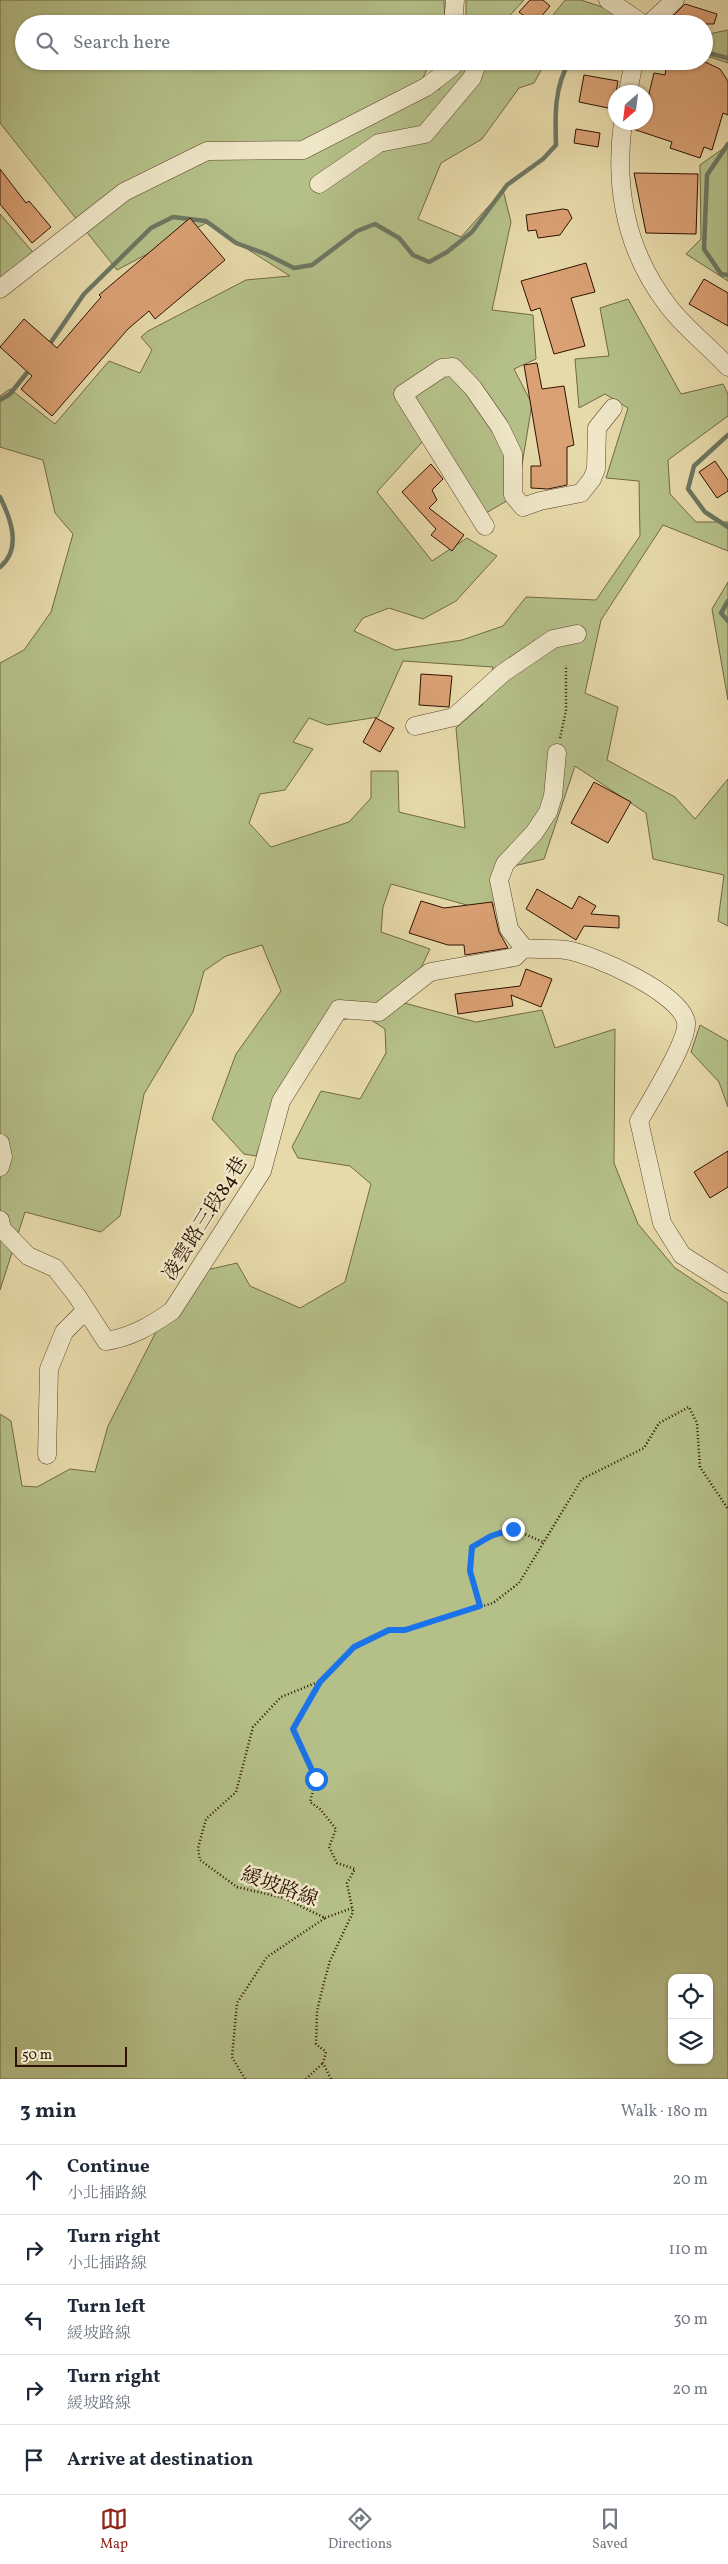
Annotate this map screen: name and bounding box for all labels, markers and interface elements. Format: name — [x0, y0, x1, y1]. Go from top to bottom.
search box — [15, 15, 713, 70]
icon: search — [33, 29, 61, 57]
text: Search here — [73, 30, 170, 56]
north arrow — [608, 85, 653, 130]
street label: 凌雲路三段84巷 — [156, 1152, 255, 1286]
route end — [502, 1518, 525, 1541]
route start — [305, 1768, 328, 1791]
street label: 緩坡路線 — [237, 1861, 322, 1915]
map controls — [668, 1974, 713, 2064]
button: locate — [668, 1974, 713, 2019]
button: layers — [668, 2019, 713, 2064]
scale bar — [15, 2044, 128, 2067]
text: 50 m — [22, 2046, 52, 2065]
text: 3 min — [20, 2097, 76, 2126]
text: Walk · 180 m — [621, 2101, 708, 2123]
text: Continue — [67, 2154, 150, 2180]
icon: ahead — [20, 2166, 48, 2194]
text: 20 m — [673, 2169, 708, 2191]
text: 小北插路線 — [67, 2183, 147, 2205]
text: Turn right — [67, 2224, 160, 2250]
icon: right — [20, 2236, 48, 2264]
text: 110 m — [669, 2239, 708, 2261]
text: 小北插路線 — [67, 2253, 147, 2275]
text: Turn left — [67, 2294, 146, 2320]
icon: left — [20, 2306, 48, 2334]
text: 30 m — [673, 2309, 708, 2331]
text: 緩坡路線 — [67, 2323, 131, 2345]
text: Turn right — [67, 2364, 160, 2390]
icon: right — [20, 2376, 48, 2404]
text: 20 m — [673, 2379, 708, 2401]
text: 緩坡路線 — [67, 2393, 131, 2415]
icon: arrive — [20, 2446, 48, 2474]
text: Arrive at destination — [67, 2447, 253, 2473]
tab: Map — [100, 2505, 128, 2554]
tab: Directions — [328, 2505, 392, 2554]
tab: Saved — [592, 2505, 628, 2554]

